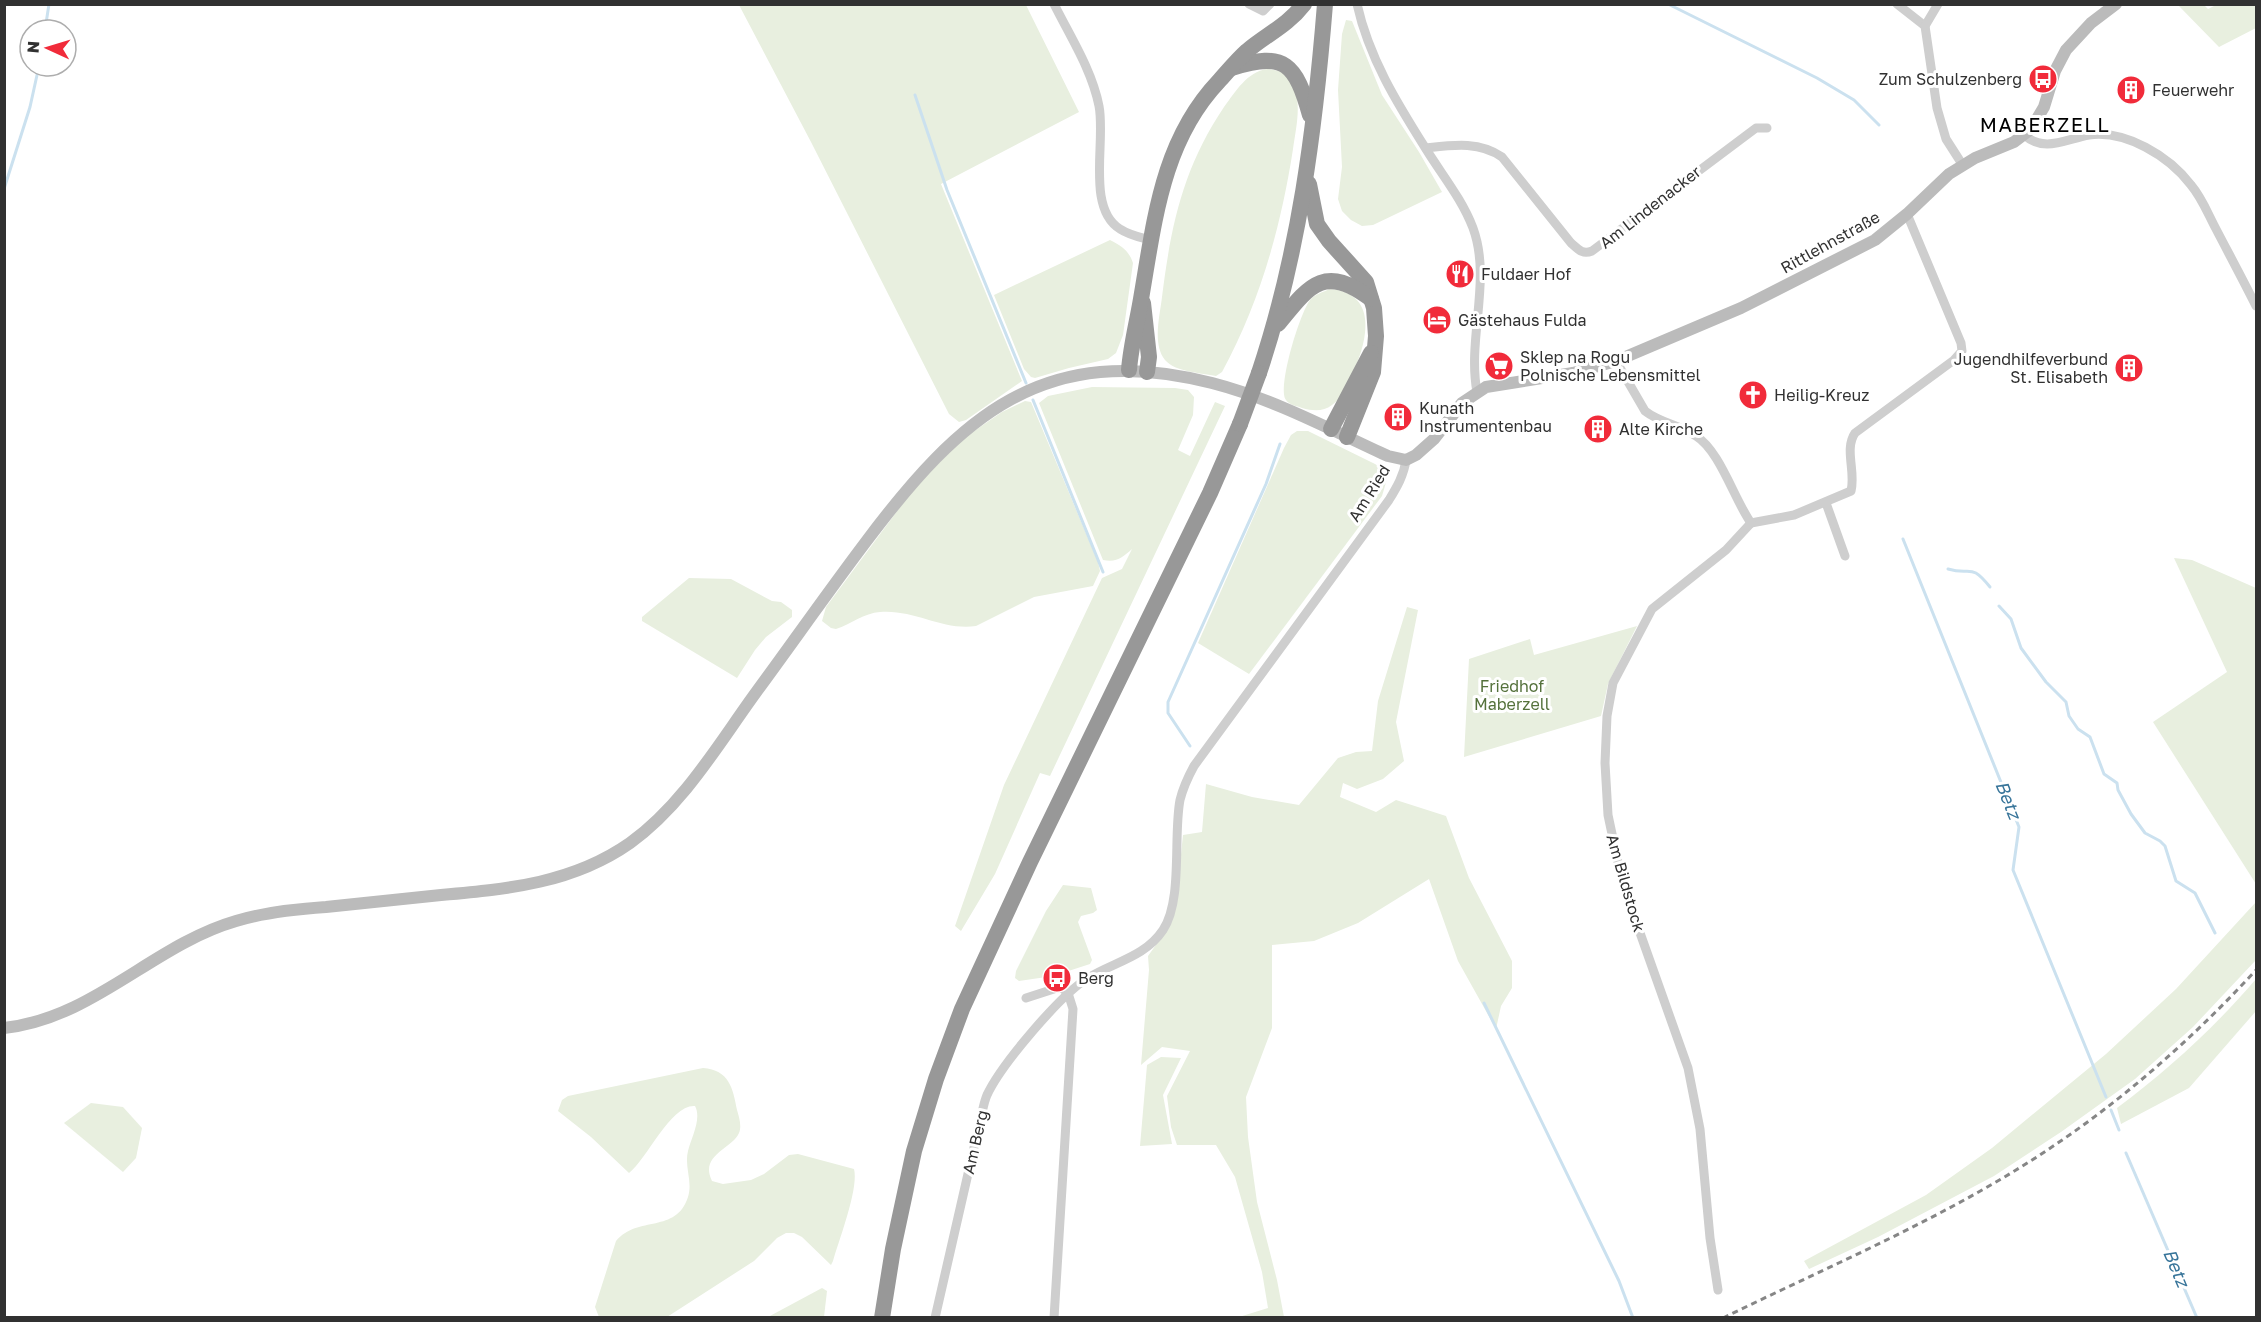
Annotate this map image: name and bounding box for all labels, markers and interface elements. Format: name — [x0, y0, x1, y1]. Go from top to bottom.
north arrow — [18, 18, 78, 78]
text: N — [23, 40, 43, 54]
bus stop icon: Zum Schulzenberg — [2027, 63, 2059, 95]
place label: Zum Schulzenberg — [1879, 69, 2022, 89]
building icon: Feuerwehr — [2115, 74, 2147, 106]
place label: Feuerwehr — [2152, 80, 2234, 100]
district label: MABERZELL — [1980, 112, 2110, 136]
street label: Am Lindenacker — [1595, 161, 1705, 253]
street label: Rittlehnstraße — [1777, 207, 1883, 277]
restaurant icon: Fuldaer Hof — [1444, 258, 1476, 290]
place label: Fuldaer Hof — [1481, 264, 1571, 284]
hotel icon: Gästehaus Fulda — [1421, 304, 1453, 336]
place label: Gästehaus Fulda — [1458, 310, 1587, 330]
place label: Sklep na Rogu Polnische Lebensmittel — [1520, 347, 1701, 385]
place label: Jugendhilfeverbund St. Elisabeth — [1954, 349, 2108, 387]
supermarket icon: Sklep na Rogu Polnische Lebensmittel — [1483, 350, 1515, 382]
building icon: Jugendhilfeverbund St. Elisabeth — [2113, 352, 2145, 384]
church icon: Heilig-Kreuz — [1737, 379, 1769, 411]
place label: Heilig-Kreuz — [1774, 385, 1869, 405]
place label: Kunath Instrumentenbau — [1419, 398, 1552, 436]
building icon: Kunath Instrumentenbau — [1382, 401, 1414, 433]
building icon: Alte Kirche — [1582, 413, 1614, 445]
place label: Alte Kirche — [1619, 419, 1703, 439]
street label: Am Ried — [1344, 461, 1394, 525]
park label: Friedhof Maberzell — [1474, 676, 1550, 714]
water label: Betz — [1991, 777, 2027, 824]
street label: Am Bildstock — [1602, 832, 1650, 934]
bus stop icon: Berg — [1041, 962, 1073, 994]
place label: Berg — [1078, 968, 1114, 988]
street label: Am Berg — [958, 1108, 992, 1176]
water label: Betz — [2159, 1245, 2195, 1292]

